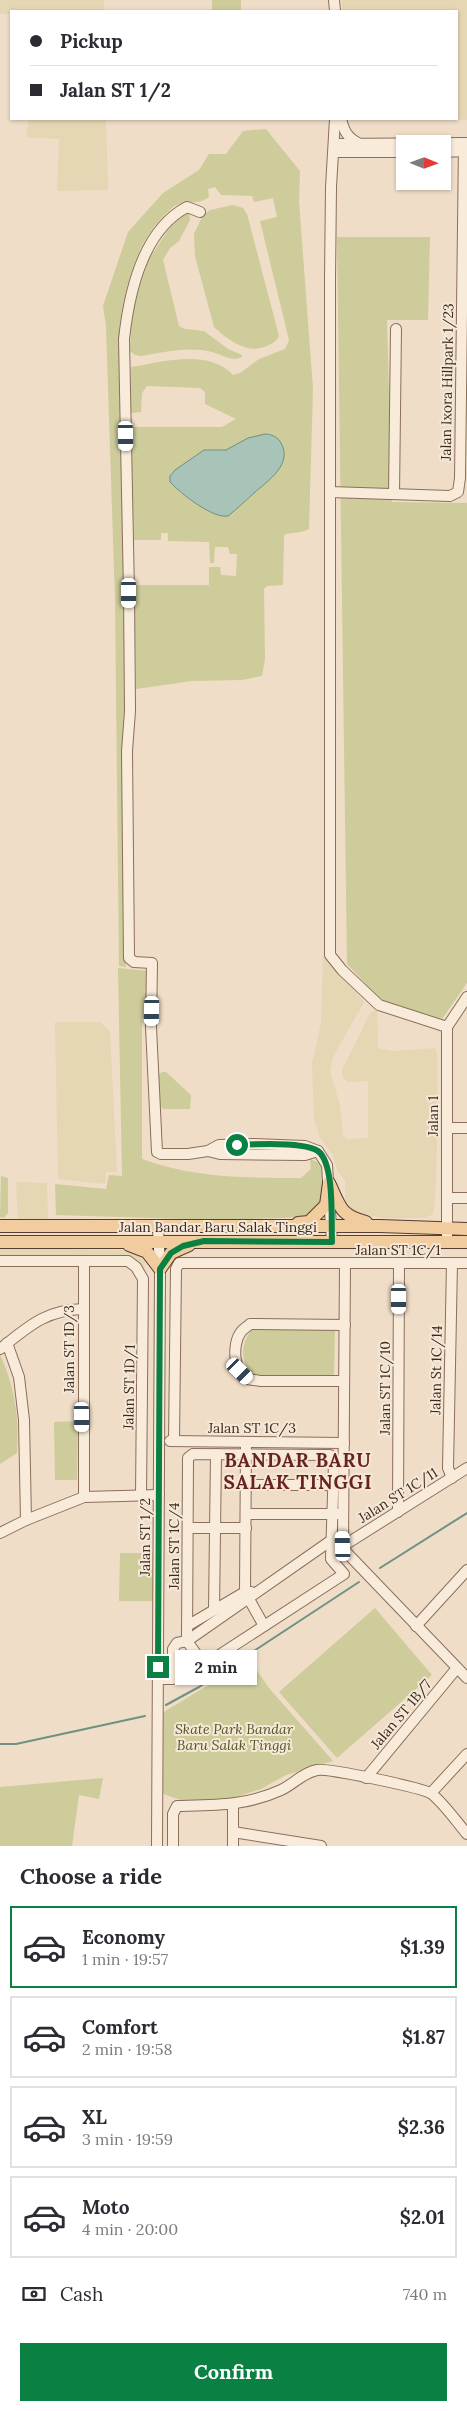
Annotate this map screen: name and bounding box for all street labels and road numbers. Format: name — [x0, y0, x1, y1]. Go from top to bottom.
street label: Jalan Ixora Hillpark 1/23 — [437, 303, 457, 462]
street label: Jalan 1 — [424, 1096, 442, 1137]
street label: Jalan Bandar Baru Salak Tinggi — [118, 1218, 317, 1236]
street label: Jalan ST 1C/1 — [354, 1241, 441, 1259]
street label: Jalan ST 1D/3 — [60, 1305, 78, 1394]
street label: Jalan St 1C/14 — [426, 1325, 446, 1416]
street label: Jalan ST 1C/10 — [376, 1341, 394, 1436]
street label: Jalan ST 1D/1 — [119, 1344, 139, 1431]
street label: Jalan ST 1C/3 — [207, 1419, 296, 1437]
street label: Jalan ST 1C/11 — [354, 1463, 441, 1527]
street label: Jalan ST 1/2 — [136, 1498, 154, 1577]
street label: Jalan ST 1C/4 — [165, 1502, 183, 1591]
street label: Jalan ST 1B/7 — [366, 1675, 436, 1753]

